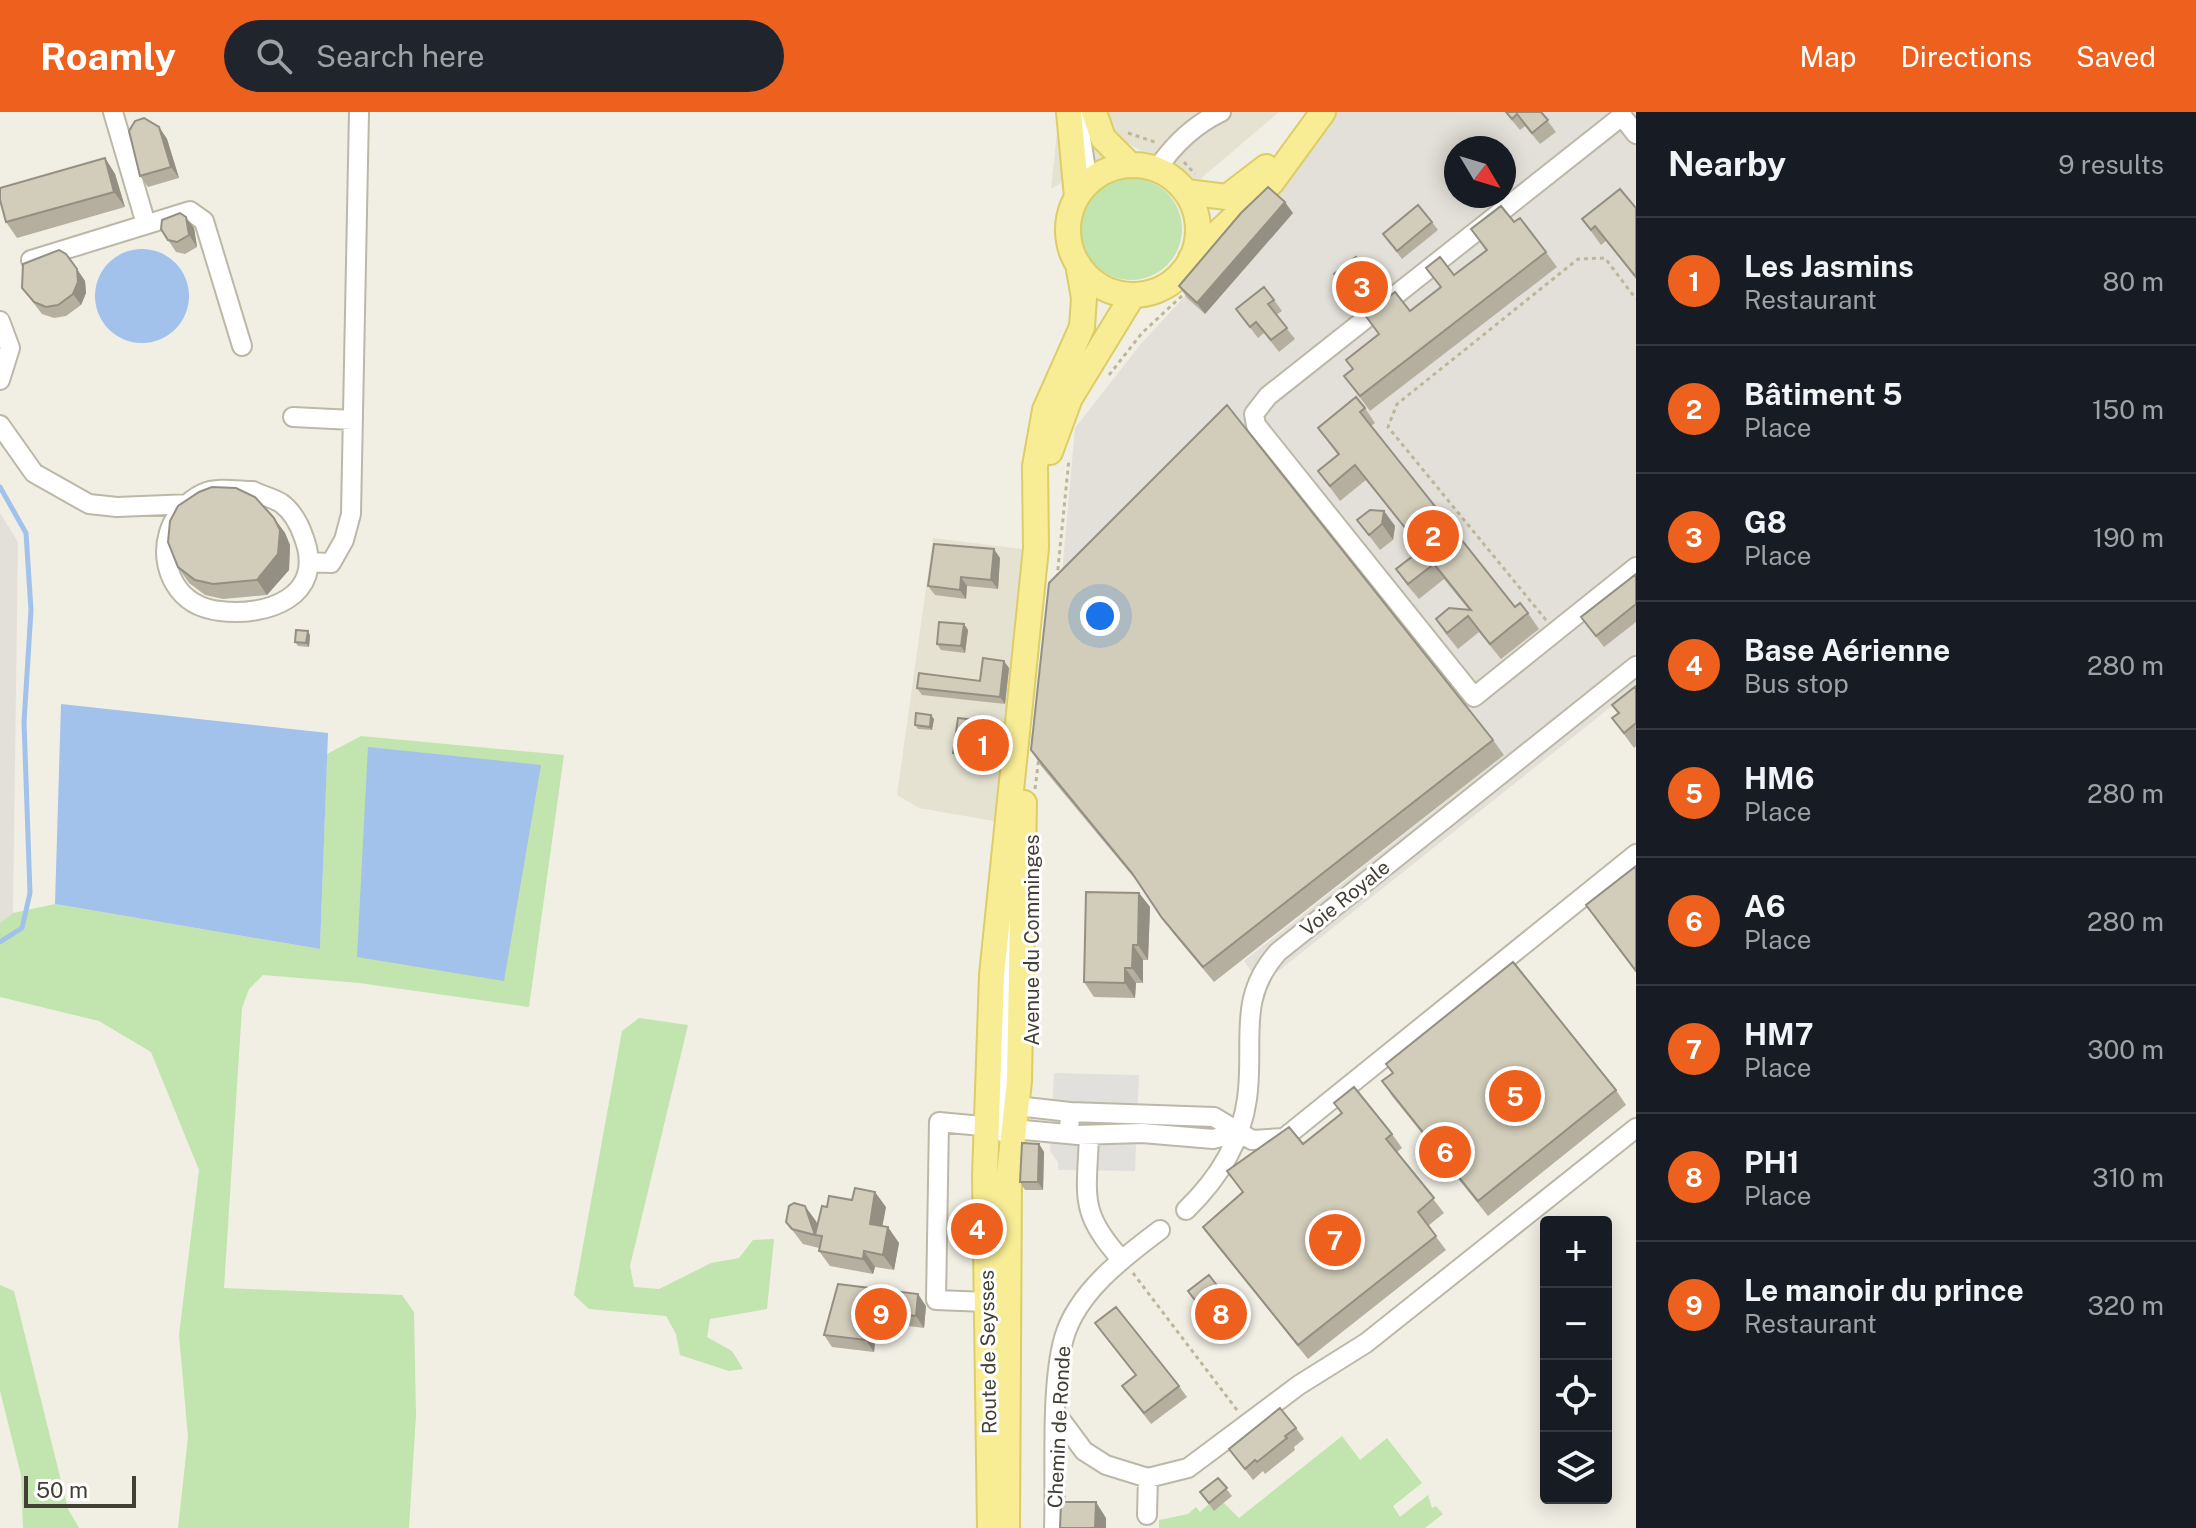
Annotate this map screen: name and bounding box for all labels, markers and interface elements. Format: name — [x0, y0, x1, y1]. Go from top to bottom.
search box — [224, 20, 784, 92]
text: Roamly — [40, 34, 176, 79]
icon: search — [252, 34, 296, 78]
text: Search here — [316, 38, 484, 74]
text: Map — [1800, 40, 1856, 73]
text: Directions — [1900, 40, 2032, 73]
text: Saved — [2076, 40, 2156, 73]
north arrow — [1444, 136, 1516, 208]
text: Nearby — [1668, 144, 1786, 184]
text: 9 results — [2058, 149, 2164, 180]
text: Les Jasmins — [1744, 248, 1914, 284]
pin: 3 — [1336, 257, 1388, 317]
text: 1 — [1688, 266, 1700, 297]
text: 80 m — [2103, 266, 2164, 297]
text: Restaurant — [1744, 284, 1877, 315]
text: Bâtiment 5 — [1744, 376, 1903, 412]
text: 2 — [1686, 394, 1702, 425]
text: 150 m — [2092, 394, 2164, 425]
text: Place — [1744, 412, 1811, 443]
text: G8 — [1744, 504, 1787, 540]
pin: 2 — [1407, 506, 1459, 566]
text: 3 — [1685, 522, 1703, 553]
text: 190 m — [2093, 522, 2164, 553]
text: Place — [1744, 540, 1811, 571]
your location — [1080, 596, 1120, 636]
text: Base Aérienne — [1744, 632, 1950, 668]
text: 4 — [1685, 650, 1703, 681]
text: 280 m — [2087, 650, 2164, 681]
text: Bus stop — [1744, 668, 1849, 699]
pin: 1 — [957, 715, 1009, 775]
text: HM6 — [1744, 760, 1814, 796]
text: 5 — [1685, 778, 1703, 809]
text: 280 m — [2087, 778, 2164, 809]
text: Place — [1744, 796, 1811, 827]
street label: Avenue du Comminges — [1020, 834, 1044, 1046]
street label: Voie Royale — [1296, 855, 1394, 941]
text: A6 — [1744, 888, 1786, 924]
text: 6 — [1685, 906, 1703, 937]
text: 280 m — [2087, 906, 2164, 937]
text: Place — [1744, 924, 1811, 955]
text: HM7 — [1744, 1016, 1813, 1052]
text: 7 — [1686, 1034, 1702, 1065]
text: 300 m — [2087, 1034, 2164, 1065]
text: Place — [1744, 1052, 1811, 1083]
pin: 5 — [1489, 1066, 1541, 1126]
pin: 6 — [1419, 1122, 1471, 1182]
text: PH1 — [1744, 1144, 1800, 1180]
text: 8 — [1685, 1162, 1703, 1193]
text: 310 m — [2092, 1162, 2164, 1193]
text: Place — [1744, 1180, 1811, 1211]
pin: 4 — [951, 1199, 1003, 1259]
pin: 7 — [1309, 1210, 1361, 1270]
map controls — [1540, 1216, 1612, 1504]
button: + — [1540, 1216, 1612, 1288]
street label: Route de Seysses — [975, 1270, 1001, 1434]
text: Le manoir du prince — [1744, 1272, 2024, 1308]
pin: 9 — [855, 1284, 907, 1344]
pin: 8 — [1195, 1284, 1247, 1344]
button: − — [1540, 1288, 1612, 1360]
text: 9 — [1685, 1290, 1703, 1321]
text: 320 m — [2087, 1290, 2164, 1321]
text: Restaurant — [1744, 1308, 1877, 1339]
street label: Chemin de Ronde — [1043, 1345, 1075, 1509]
button: locate — [1540, 1360, 1612, 1432]
button: layers — [1540, 1432, 1612, 1504]
scale bar — [24, 1472, 136, 1508]
text: 50 m — [36, 1477, 88, 1503]

